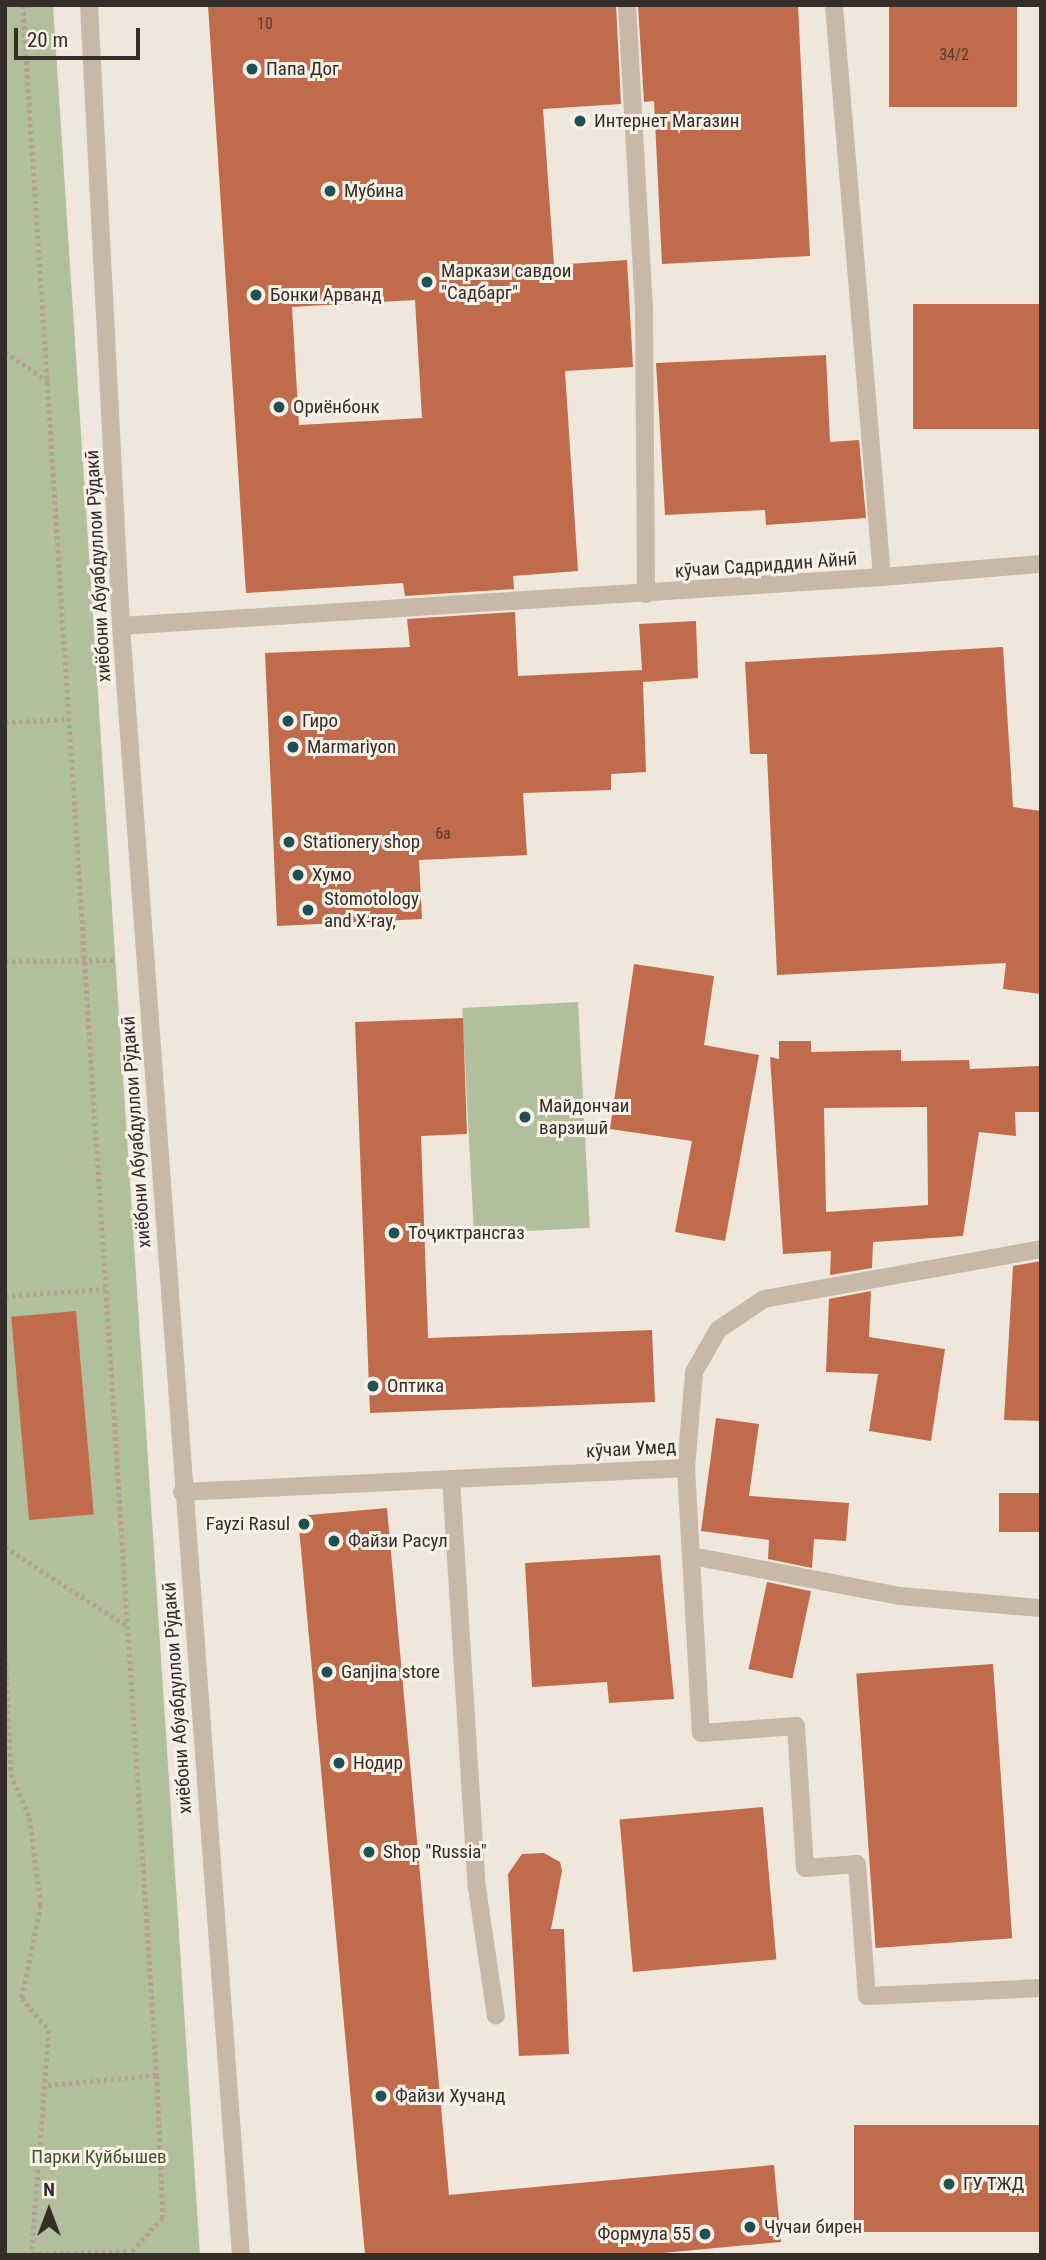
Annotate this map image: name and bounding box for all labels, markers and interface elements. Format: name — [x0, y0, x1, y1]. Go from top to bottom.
scale bar — [18, 14, 144, 58]
house number: 10 — [257, 14, 273, 34]
text: 20 m — [27, 28, 68, 52]
house number: 34/2 — [939, 45, 969, 65]
place label: Папа Дог — [266, 58, 339, 80]
marker: Папа Дог — [244, 61, 260, 77]
place label: Интернет Магазин — [594, 110, 739, 132]
marker: Интернет Магазин — [572, 113, 588, 129]
place label: Мубина — [344, 180, 404, 202]
marker: Мубина — [322, 183, 338, 199]
place label: Маркази савдои "Садбарг" — [441, 260, 571, 304]
marker: Маркази савдои "Садбарг" — [419, 274, 435, 290]
place label: Бонки Арванд — [270, 284, 382, 306]
marker: Бонки Арванд — [248, 287, 264, 303]
place label: Ориёнбонк — [293, 396, 380, 418]
marker: Ориёнбонк — [271, 399, 287, 415]
street label: хиёбони Абуабдуллои Рӯдакӣ — [81, 449, 115, 683]
street label: кӯчаи Садриддин Айнӣ — [674, 547, 858, 583]
place label: Гиро — [302, 710, 338, 732]
marker: Гиро — [280, 713, 296, 729]
place label: Marmariyon — [307, 736, 396, 758]
marker: Marmariyon — [285, 739, 301, 755]
house number: 6а — [435, 824, 451, 844]
place label: Stationery shop — [303, 831, 420, 853]
marker: Stationery shop — [281, 834, 297, 850]
place label: Хумо — [312, 864, 352, 886]
marker: Хумо — [290, 867, 306, 883]
place label: Stomotology and X-ray, — [324, 888, 419, 932]
marker: Stomotology and X-ray, — [298, 900, 318, 920]
street label: хиёбони Абуабдуллои Рӯдакӣ — [117, 1015, 155, 1249]
place label: Майдончаи варзишӣ — [539, 1095, 629, 1139]
marker: Майдончаи варзишӣ — [517, 1109, 533, 1125]
place label: Тоҷиктрансгаз — [408, 1222, 525, 1244]
marker: Тоҷиктрансгаз — [386, 1225, 402, 1241]
place label: Оптика — [387, 1375, 444, 1397]
marker: Оптика — [365, 1378, 381, 1394]
street label: кӯчаи Умед — [585, 1435, 677, 1463]
place label: Fayzi Rasul — [206, 1513, 290, 1535]
marker: Fayzi Rasul — [296, 1516, 312, 1532]
place label: Файзи Расул — [348, 1530, 448, 1552]
marker: Файзи Расул — [326, 1533, 342, 1549]
street label: хиёбони Абуабдуллои Рӯдакӣ — [158, 1581, 196, 1815]
place label: Ganjina store — [341, 1661, 440, 1683]
marker: Ganjina store — [319, 1664, 335, 1680]
place label: Нодир — [353, 1752, 403, 1774]
marker: Нодир — [331, 1755, 347, 1771]
place label: Shop "Russia" — [383, 1841, 487, 1863]
marker: Shop "Russia" — [361, 1844, 377, 1860]
place label: Файзи Хучанд — [395, 2085, 505, 2107]
marker: Файзи Хучанд — [373, 2088, 389, 2104]
park label: Парки Куйбышев — [31, 2146, 167, 2168]
place label: ГУ ТЖД — [963, 2173, 1025, 2195]
north arrow — [14, 2176, 84, 2246]
marker: ГУ ТЖД — [941, 2176, 957, 2192]
text: N — [43, 2178, 55, 2201]
place label: Чучаи бирен — [764, 2216, 862, 2238]
marker: Чучаи бирен — [742, 2219, 758, 2235]
place label: Формула 55 — [598, 2223, 691, 2245]
marker: Формула 55 — [697, 2226, 713, 2242]

